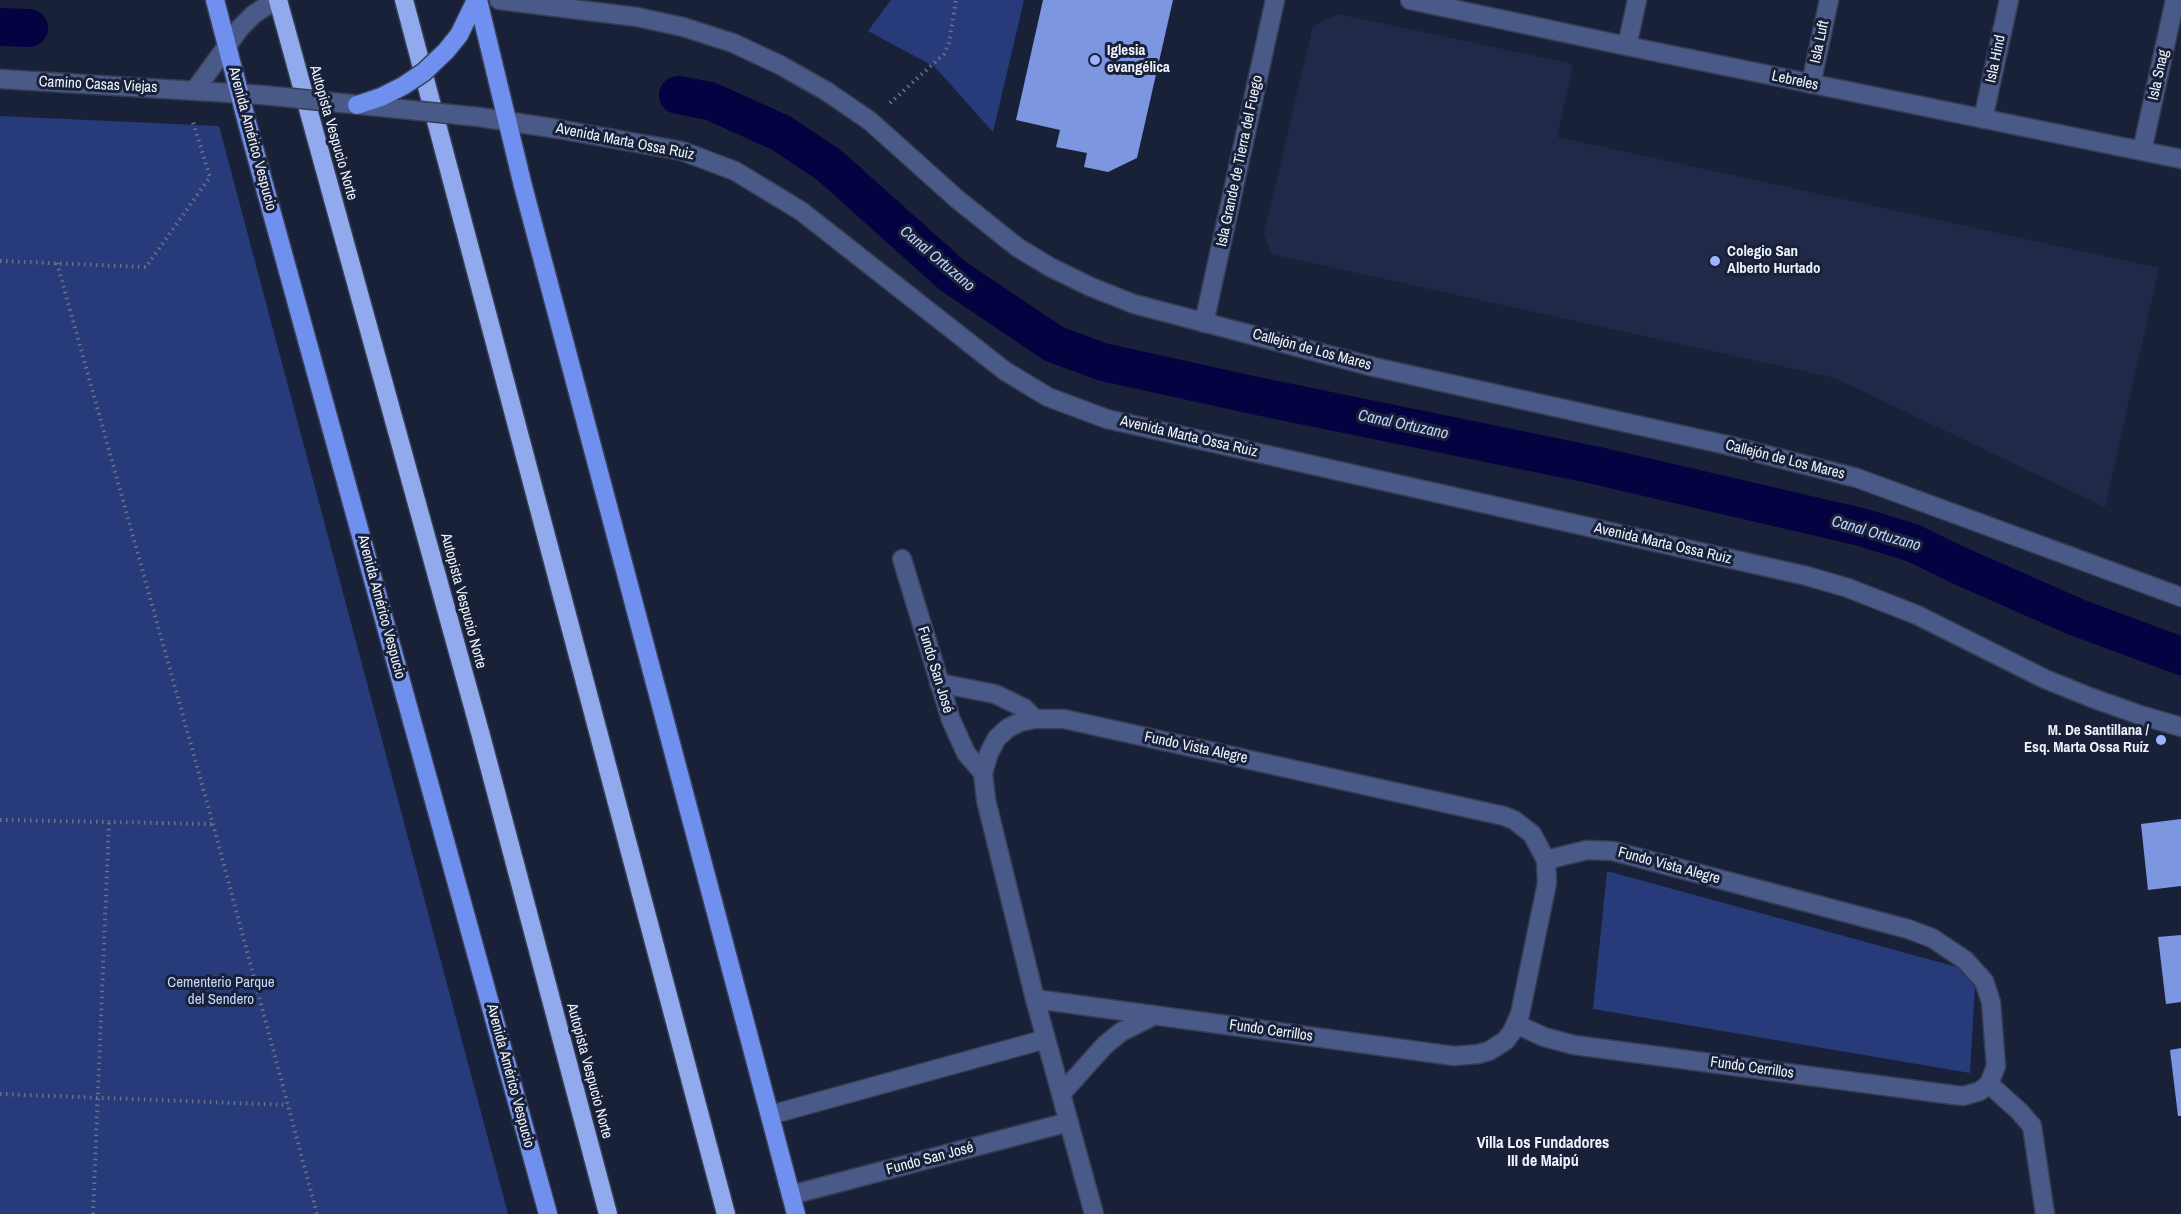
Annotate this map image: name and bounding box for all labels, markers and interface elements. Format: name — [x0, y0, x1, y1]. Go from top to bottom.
street label: Isla Luft — [1807, 19, 1833, 65]
street label: Isla Hind — [1982, 33, 2010, 85]
place label: Iglesia evangélica — [1107, 42, 1170, 77]
street label: Isla Snag — [2145, 48, 2173, 102]
marker: Iglesia evangélica — [1088, 53, 1102, 67]
street label: Autopista Vespucio Norte — [305, 63, 361, 203]
street label: Avenida Américo Vespucio — [224, 65, 280, 213]
street label: Lebreles — [1770, 67, 1820, 95]
street label: Camino Casas Viejas — [38, 73, 158, 97]
street label: Isla Grande de Tierra del Fuego — [1213, 74, 1267, 248]
street label: Avenida Marta Ossa Ruiz — [554, 120, 696, 164]
water label: Canal Ortuzano — [896, 222, 978, 296]
place label: Colegio San Alberto Hurtado — [1727, 243, 1821, 278]
marker: Colegio San Alberto Hurtado — [1708, 254, 1722, 268]
street label: Callejón de Los Mares — [1251, 325, 1373, 375]
water label: Canal Ortuzano — [1356, 406, 1450, 444]
street label: Avenida Marta Ossa Ruiz — [1118, 412, 1260, 462]
street label: Callejón de Los Mares — [1723, 436, 1847, 484]
water label: Canal Ortuzano — [1829, 512, 1923, 556]
street label: Avenida Marta Ossa Ruiz — [1592, 519, 1734, 569]
street label: Autopista Vespucio Norte — [436, 531, 490, 671]
street label: Avenida Américo Vespucio — [353, 533, 409, 681]
street label: Fundo San José — [913, 625, 957, 715]
place label: M. De Santillana / Esq. Marta Ossa Ruíz — [2024, 722, 2149, 757]
street label: Fundo Vista Alegre — [1143, 728, 1249, 768]
marker: M. De Santillana / Esq. Marta Ossa Ruíz — [2154, 733, 2168, 747]
street label: Fundo Vista Alegre — [1616, 844, 1722, 888]
park label: Cementerio Parque del Sendero — [167, 974, 275, 1009]
street label: Autopista Vespucio Norte — [562, 1001, 616, 1141]
street label: Avenida Américo Vespucio — [482, 1002, 538, 1150]
street label: Fundo Cerrillos — [1228, 1016, 1314, 1046]
street label: Fundo Cerrillos — [1709, 1053, 1795, 1083]
district label: Villa Los Fundadores III de Maipú — [1477, 1134, 1609, 1172]
street label: Fundo San José — [884, 1139, 976, 1179]

